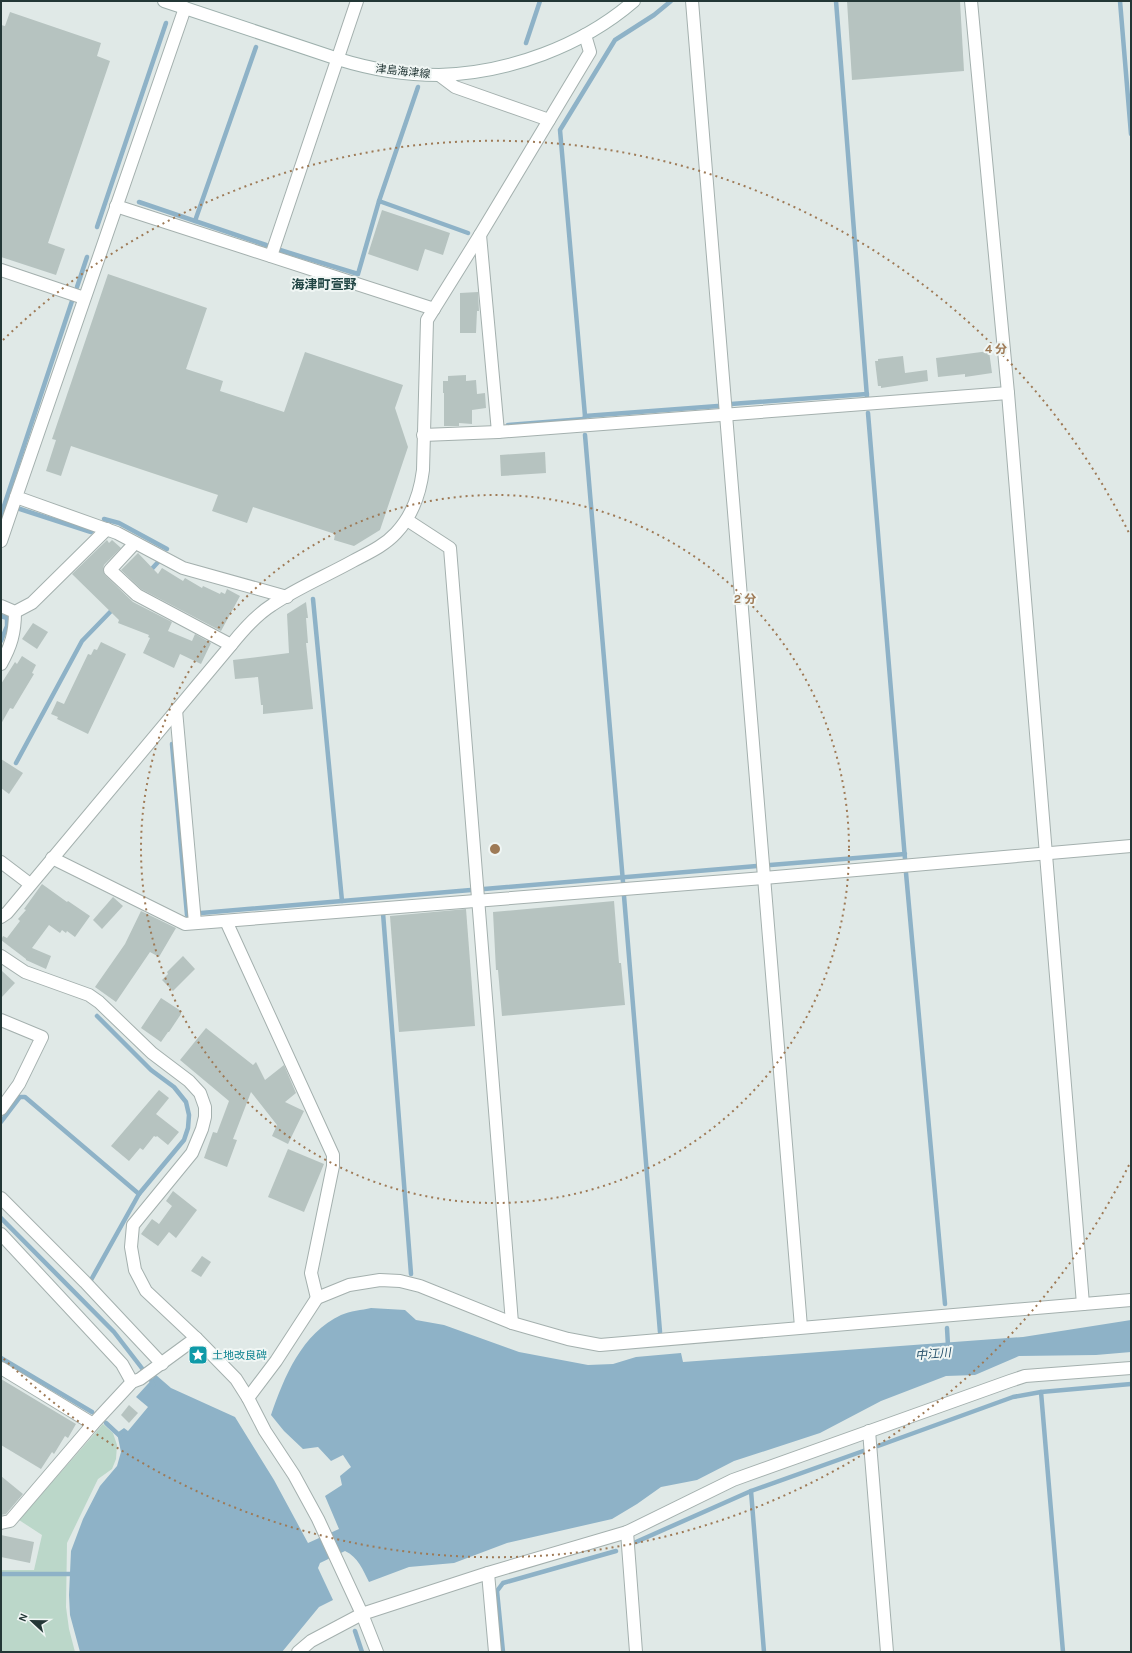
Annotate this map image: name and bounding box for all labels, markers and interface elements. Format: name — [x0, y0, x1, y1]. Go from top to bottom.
street label: 津島海津線 — [375, 62, 431, 81]
district label: 海津町萱野 — [291, 277, 357, 292]
text: 4 分 — [985, 342, 1007, 356]
text: 2 分 — [734, 592, 756, 606]
centre of rings — [488, 842, 502, 856]
place icon: 土地改良碑 — [187, 1344, 209, 1366]
water label: 中江川 — [914, 1345, 954, 1363]
place label: 土地改良碑 — [212, 1349, 267, 1362]
north arrow — [12, 1601, 52, 1641]
text: N — [16, 1611, 31, 1624]

